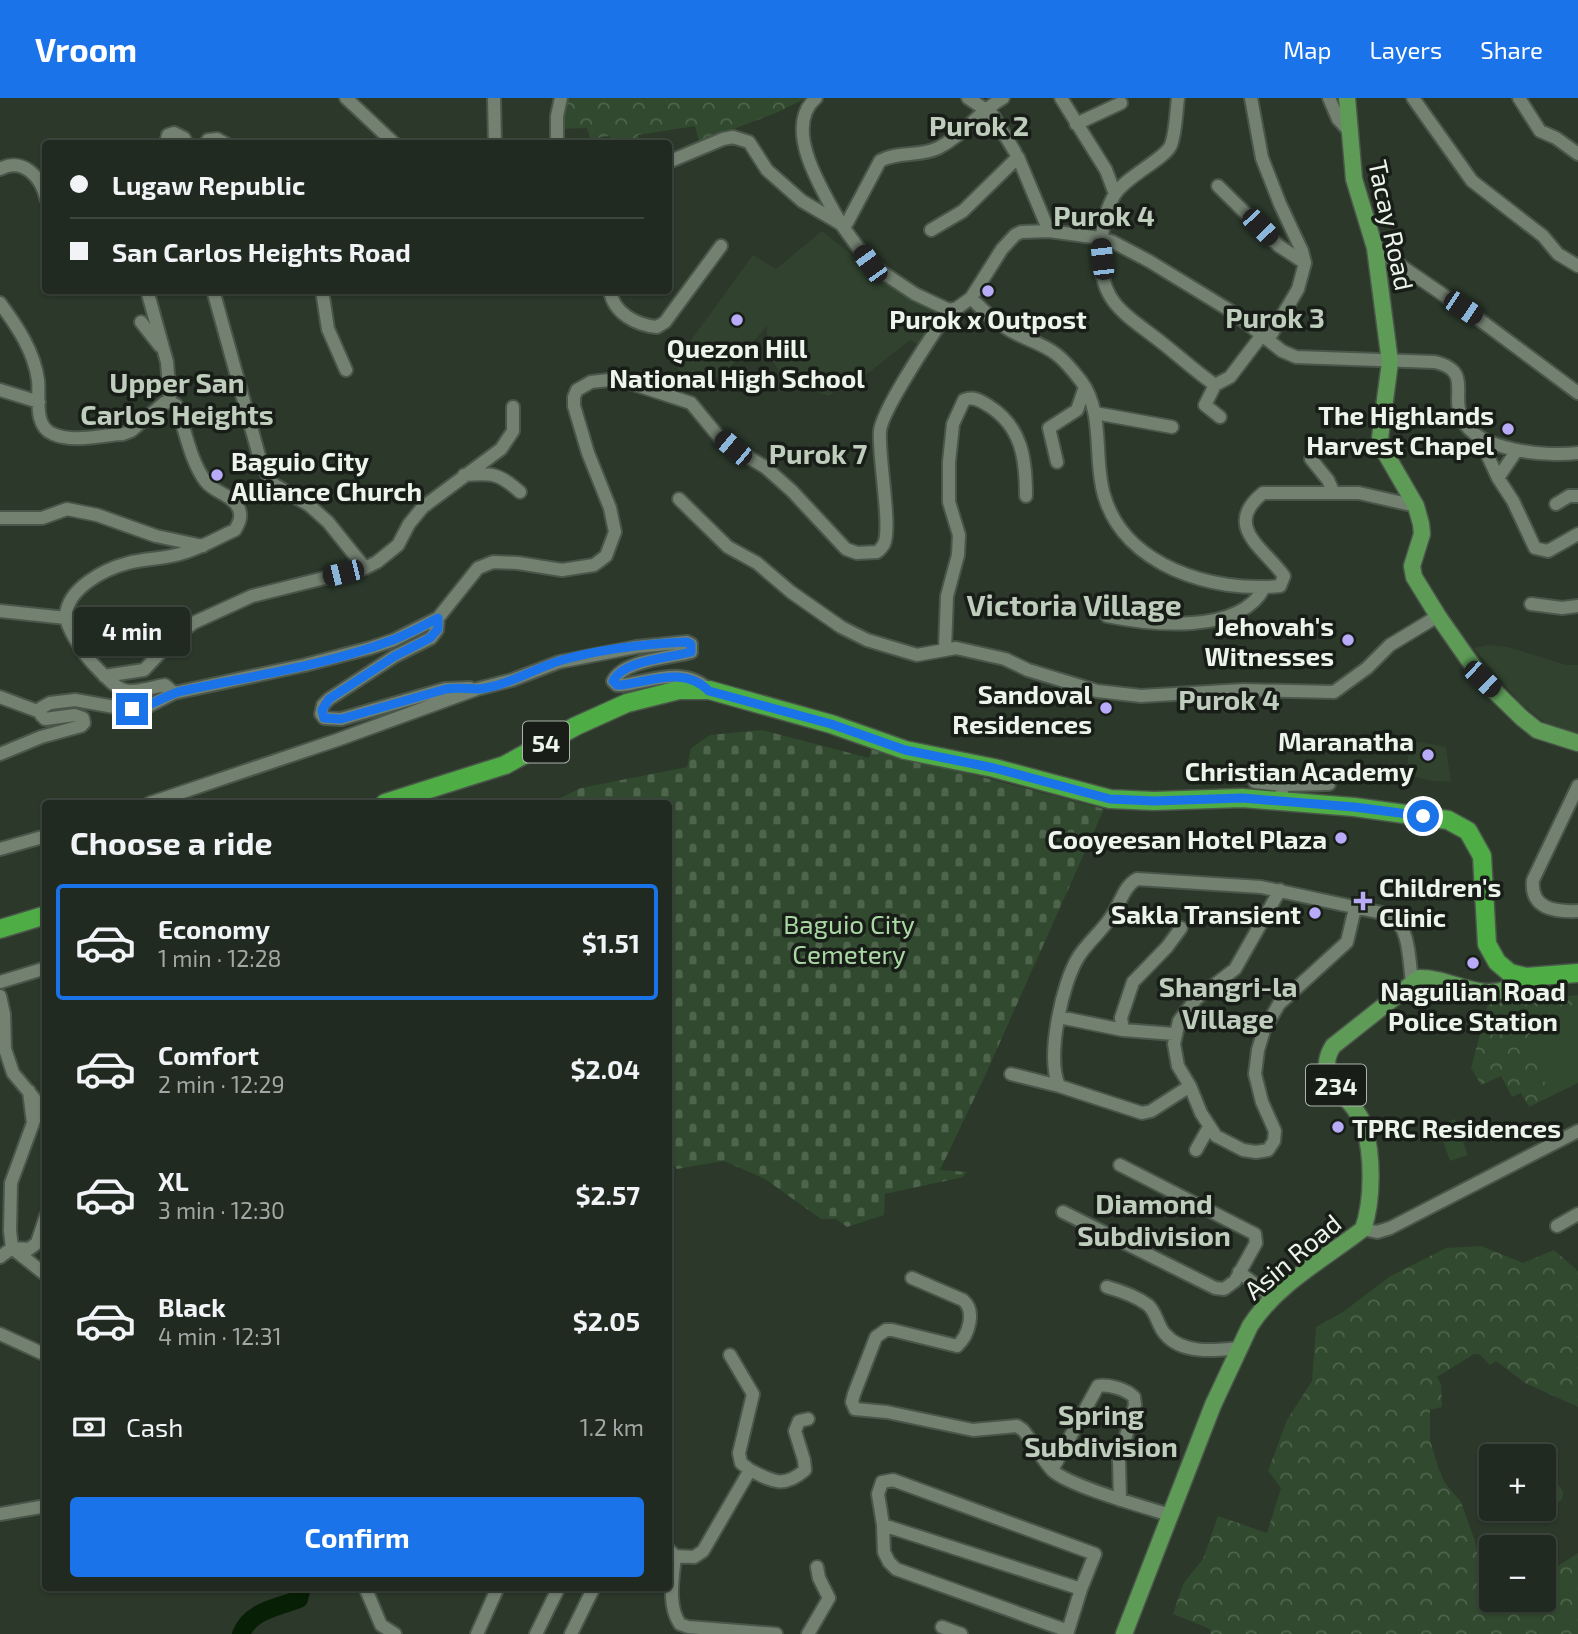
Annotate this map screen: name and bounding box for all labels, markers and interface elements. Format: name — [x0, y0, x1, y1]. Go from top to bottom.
text: Vroom — [35, 29, 137, 69]
text: Map — [1283, 35, 1331, 64]
text: Layers — [1369, 35, 1442, 64]
text: Share — [1480, 35, 1543, 64]
district label: Purok 2 — [929, 108, 1029, 142]
street label: Tacay Road — [1363, 157, 1421, 293]
text: Lugaw Republic — [112, 169, 305, 200]
district label: Purok 4 — [1053, 198, 1155, 232]
car — [1238, 205, 1283, 249]
text: San Carlos Heights Road — [112, 236, 411, 267]
car — [1090, 237, 1115, 281]
car — [850, 241, 891, 287]
marker: Purok x Outpost — [980, 283, 996, 299]
car — [1440, 288, 1487, 328]
district label: Purok 3 — [1225, 300, 1325, 334]
place label: Purok x Outpost — [889, 303, 1087, 334]
marker: Quezon Hill National High School — [729, 312, 745, 328]
place label: Quezon Hill National High School — [609, 332, 865, 393]
district label: Upper San Carlos Heights — [80, 365, 274, 431]
place label: The Highlands Harvest Chapel — [1306, 399, 1494, 460]
marker: The Highlands Harvest Chapel — [1500, 421, 1516, 437]
car — [711, 426, 756, 470]
district label: Purok 7 — [769, 436, 867, 470]
place label: Baguio City Alliance Church — [231, 445, 422, 506]
marker: Baguio City Alliance Church — [209, 467, 225, 483]
car — [321, 558, 366, 588]
district label: Victoria Village — [966, 586, 1182, 622]
callout: 4 min — [74, 608, 190, 656]
place label: Jehovah's Witnesses — [1204, 610, 1334, 671]
text: 4 min — [102, 617, 162, 645]
marker: Jehovah's Witnesses — [1340, 632, 1356, 648]
car — [1460, 657, 1505, 701]
place label: Sandoval Residences — [952, 678, 1092, 739]
district label: Purok 4 — [1178, 682, 1280, 716]
route end — [116, 693, 148, 725]
marker: Sandoval Residences — [1098, 700, 1114, 716]
road number: 54 — [523, 722, 569, 762]
place label: Maranatha Christian Academy — [1185, 725, 1414, 787]
marker: Maranatha Christian Academy — [1420, 747, 1436, 763]
route start — [1407, 800, 1439, 832]
text: Choose a ride — [70, 823, 273, 861]
place label: Cooyeesan Hotel Plaza — [1048, 823, 1327, 855]
marker: Cooyeesan Hotel Plaza — [1333, 830, 1349, 846]
place label: Children's Clinic — [1379, 871, 1501, 932]
marker: Children's Clinic — [1353, 891, 1373, 911]
place label: Sakla Transient — [1111, 898, 1301, 929]
marker: Sakla Transient — [1307, 905, 1323, 921]
park label: Baguio City Cemetery — [783, 908, 915, 969]
icon: car — [74, 911, 137, 974]
text: Economy — [158, 913, 270, 944]
text: $1.51 — [582, 927, 640, 958]
text: 1 min · 12:28 — [158, 944, 282, 972]
marker: Naguilian Road Police Station — [1465, 955, 1481, 971]
district label: Shangri-la Village — [1159, 969, 1297, 1035]
place label: Naguilian Road Police Station — [1380, 975, 1566, 1036]
icon: car — [74, 1037, 137, 1100]
text: Comfort — [158, 1039, 259, 1070]
text: $2.04 — [571, 1053, 640, 1084]
road number: 234 — [1306, 1065, 1366, 1105]
text: 2 min · 12:29 — [158, 1070, 285, 1098]
place label: TPRC Residences — [1352, 1112, 1561, 1143]
marker: TPRC Residences — [1330, 1119, 1346, 1135]
icon: car — [74, 1163, 137, 1226]
text: XL — [158, 1165, 189, 1196]
text: $2.57 — [575, 1179, 640, 1210]
district label: Diamond Subdivision — [1077, 1186, 1231, 1252]
text: 3 min · 12:30 — [158, 1196, 285, 1224]
street label: Asin Road — [1237, 1207, 1347, 1305]
icon: car — [74, 1289, 137, 1352]
text: Black — [158, 1291, 226, 1322]
text: $2.05 — [573, 1305, 640, 1336]
text: 4 min · 12:31 — [158, 1322, 282, 1350]
district label: Spring Subdivision — [1024, 1397, 1178, 1463]
icon: cash — [70, 1408, 108, 1446]
text: Cash — [126, 1411, 183, 1442]
text: 1.2 km — [580, 1413, 644, 1441]
map controls — [1479, 1444, 1556, 1612]
button: + — [1479, 1444, 1556, 1521]
button: Confirm — [70, 1497, 644, 1577]
button: − — [1479, 1535, 1556, 1612]

